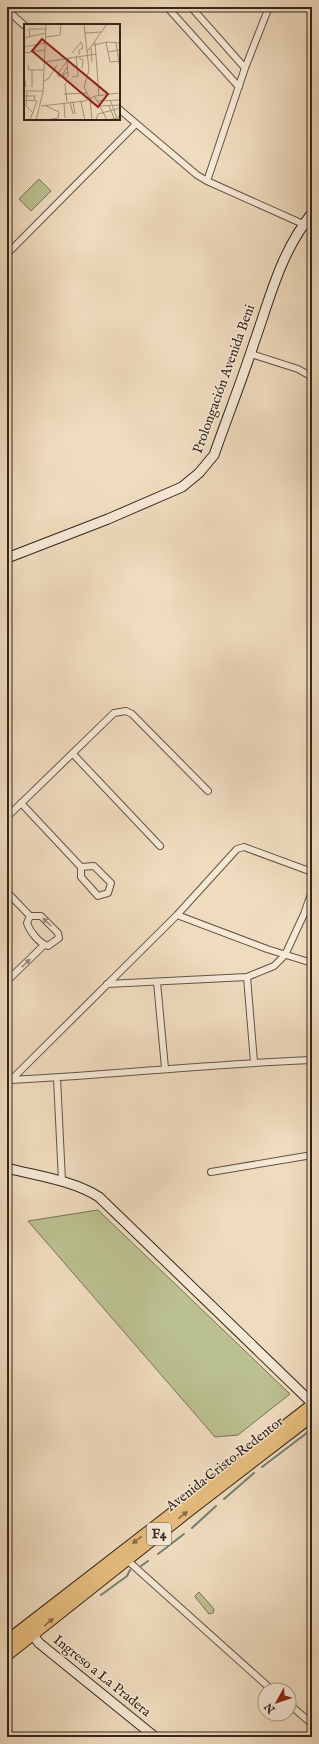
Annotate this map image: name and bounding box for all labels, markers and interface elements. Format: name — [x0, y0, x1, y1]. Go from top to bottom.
inset map — [24, 24, 120, 120]
street label: Prolongación Avenida Beni — [189, 302, 259, 456]
one-way arrow — [42, 918, 53, 927]
one-way arrow — [21, 958, 31, 968]
street label: Avenida Cristo Redentor — [162, 1412, 287, 1516]
one-way arrow — [178, 1511, 189, 1519]
road number: F4 — [147, 1523, 171, 1545]
one-way arrow — [132, 1536, 143, 1545]
one-way arrow — [43, 1618, 54, 1627]
street label: Ingreso a La Pradera — [49, 1631, 155, 1722]
north arrow — [257, 1682, 297, 1722]
text: N — [261, 1699, 279, 1717]

